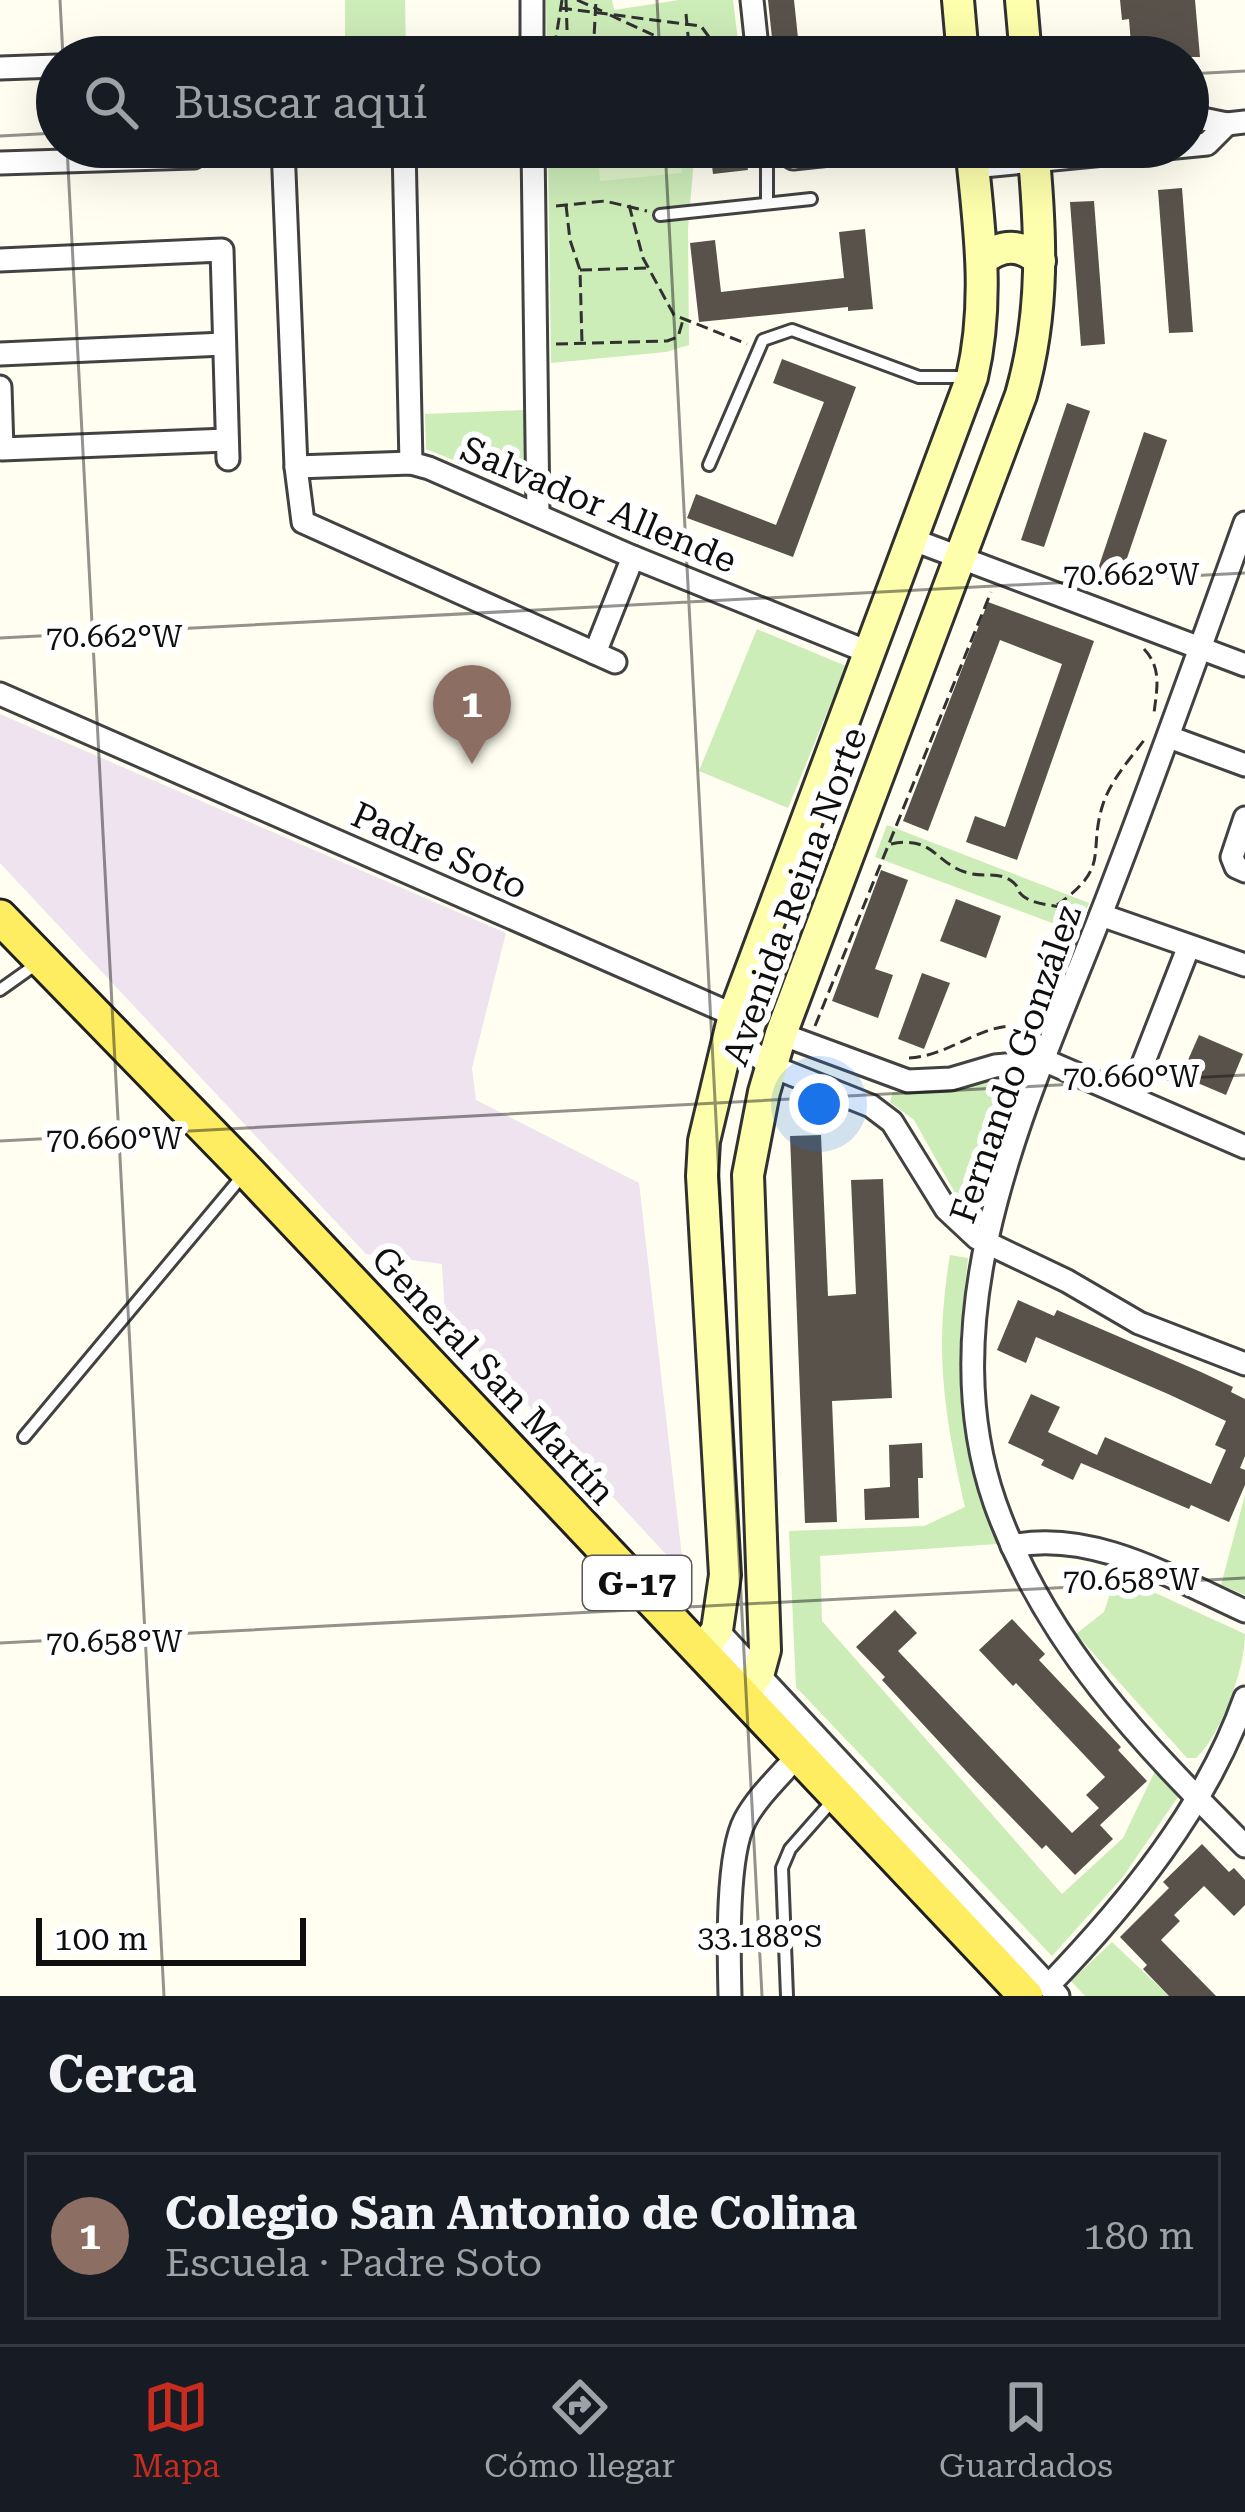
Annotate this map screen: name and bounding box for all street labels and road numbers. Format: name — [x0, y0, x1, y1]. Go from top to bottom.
street label: Salvador Allende — [454, 428, 743, 582]
street label: Avenida Reina Norte — [714, 722, 876, 1071]
street label: Padre Soto — [345, 794, 534, 908]
street label: Fernando González — [942, 900, 1090, 1229]
street label: General San Martín — [363, 1238, 624, 1513]
road number: G-17 — [583, 1556, 691, 1610]

